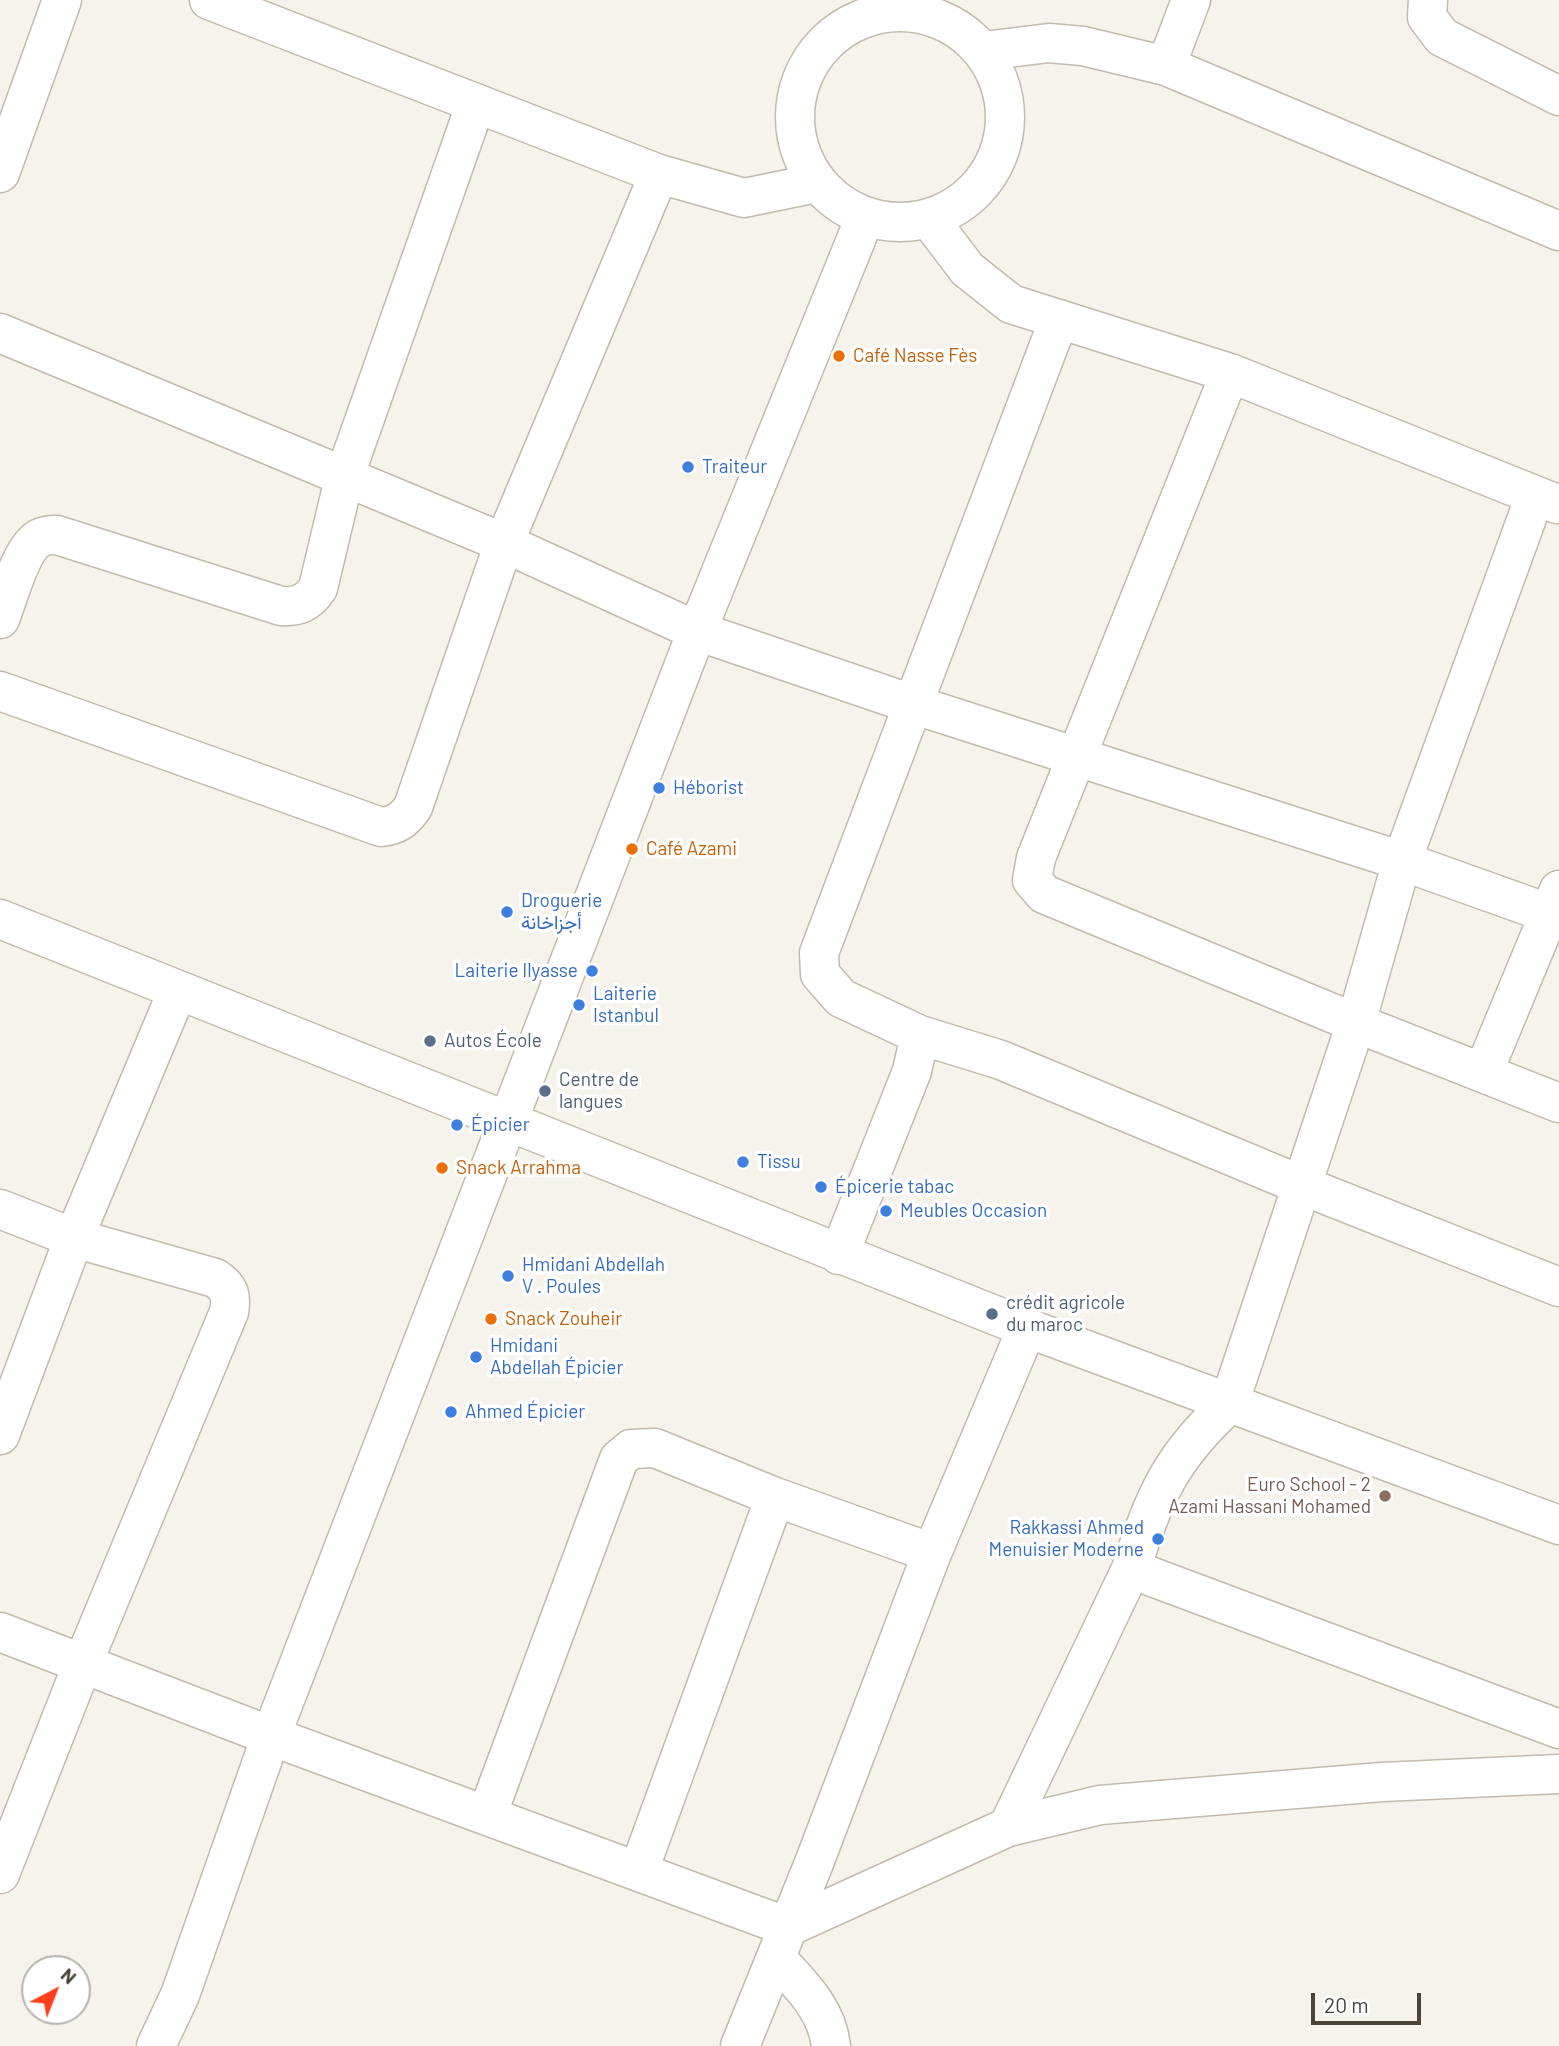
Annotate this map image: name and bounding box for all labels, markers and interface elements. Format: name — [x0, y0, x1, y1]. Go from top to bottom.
place label: Café Nasse Fès — [853, 345, 977, 367]
marker: Café Nasse Fès — [831, 348, 847, 364]
place label: Traiteur — [702, 456, 767, 478]
marker: Traiteur — [680, 459, 696, 475]
place label: Héborist — [673, 777, 744, 799]
marker: Héborist — [651, 780, 667, 796]
place label: Café Azami — [646, 838, 737, 860]
marker: Café Azami — [624, 841, 640, 857]
place label: Droguerie أجزاخانة — [521, 890, 602, 934]
marker: Droguerie أجزاخانة — [499, 904, 515, 920]
place label: Laiterie Ilyasse — [455, 960, 578, 982]
marker: Laiterie Ilyasse — [584, 963, 600, 979]
place label: Laiterie Istanbul — [593, 983, 659, 1027]
marker: Laiterie Istanbul — [571, 997, 587, 1013]
place label: Autos École — [444, 1030, 542, 1052]
marker: Autos École — [422, 1033, 438, 1049]
place label: Centre de langues — [559, 1069, 639, 1113]
marker: Centre de langues — [537, 1083, 553, 1099]
place label: Épicier — [471, 1114, 530, 1136]
marker: Épicier — [449, 1117, 465, 1133]
place label: Tissu — [757, 1151, 801, 1173]
marker: Tissu — [735, 1154, 751, 1170]
place label: Snack Arrahma — [456, 1157, 581, 1179]
marker: Snack Arrahma — [434, 1160, 450, 1176]
place label: Épicerie tabac — [835, 1176, 954, 1198]
marker: Épicerie tabac — [813, 1179, 829, 1195]
place label: Meubles Occasion — [900, 1200, 1047, 1222]
marker: Meubles Occasion — [878, 1203, 894, 1219]
place label: Hmidani Abdellah V . Poules — [522, 1254, 665, 1298]
marker: Hmidani Abdellah V . Poules — [500, 1268, 516, 1284]
place label: crédit agricole du maroc — [1006, 1292, 1125, 1336]
marker: crédit agricole du maroc — [984, 1306, 1000, 1322]
place label: Snack Zouheir — [505, 1308, 622, 1330]
marker: Snack Zouheir — [483, 1311, 499, 1327]
place label: Hmidani Abdellah Épicier — [490, 1335, 623, 1379]
marker: Hmidani Abdellah Épicier — [468, 1349, 484, 1365]
place label: Ahmed Épicier — [465, 1401, 585, 1423]
marker: Ahmed Épicier — [443, 1404, 459, 1420]
place label: Euro School - 2 Azami Hassani Mohamed — [1168, 1474, 1371, 1518]
marker: Euro School - 2 Azami Hassani Mohamed — [1377, 1488, 1393, 1504]
place label: Rakkassi Ahmed Menuisier Moderne — [989, 1517, 1144, 1561]
marker: Rakkassi Ahmed Menuisier Moderne — [1150, 1531, 1166, 1547]
north arrow — [21, 1955, 91, 2025]
text: N — [57, 1963, 81, 1988]
scale bar — [1314, 1980, 1424, 2024]
text: 20 m — [1324, 1992, 1369, 2017]

